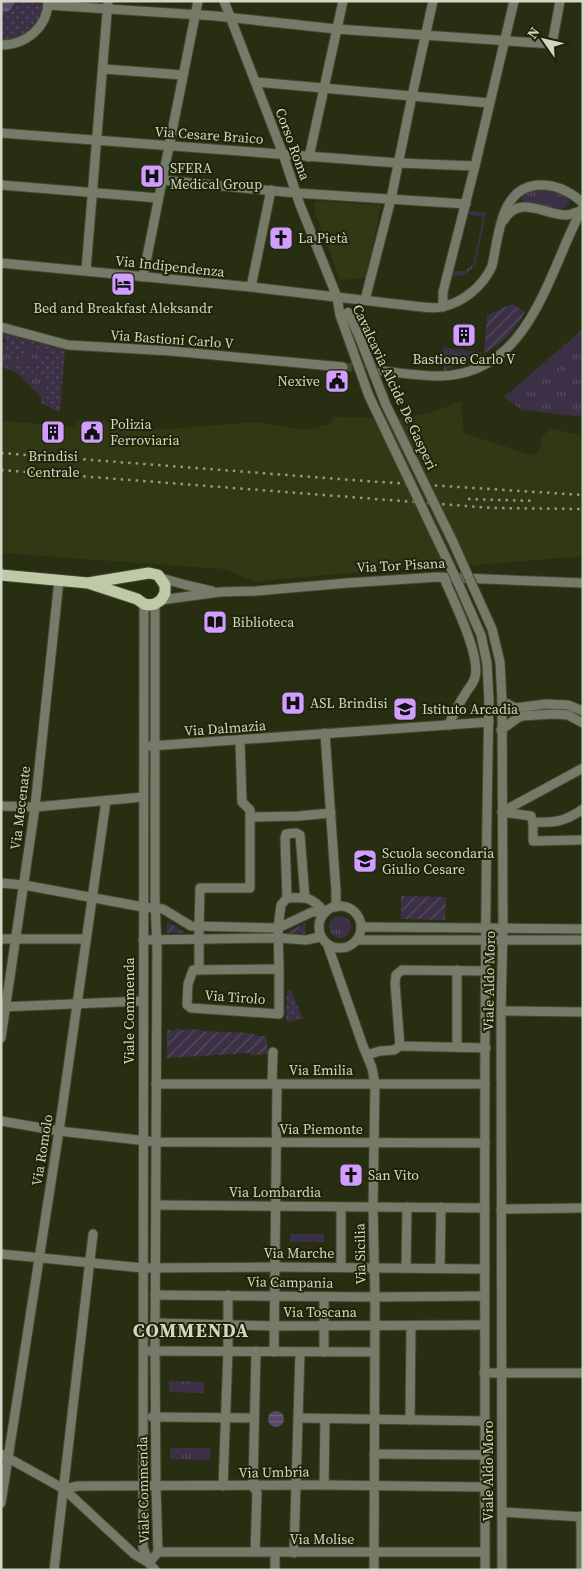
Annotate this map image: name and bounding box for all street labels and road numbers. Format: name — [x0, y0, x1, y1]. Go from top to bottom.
street label: Corso Roma — [271, 105, 316, 184]
street label: Via Cesare Braico — [154, 121, 265, 149]
street label: Via Indipendenza — [114, 250, 227, 282]
street label: Cavalcavia Alcide De Gasperi — [348, 301, 442, 473]
street label: Via Bastioni Carlo V — [110, 325, 235, 353]
street label: Via Tor Pisana — [356, 553, 447, 577]
street label: Via Dalmazia — [183, 715, 268, 741]
street label: Via Mecenate — [5, 765, 35, 851]
street label: Viale Aldo Moro — [478, 930, 500, 1032]
street label: Viale Commenda — [119, 957, 139, 1065]
street label: Via Tirolo — [204, 985, 266, 1009]
street label: Via Emilia — [289, 1060, 354, 1080]
street label: Via Romolo — [26, 1112, 58, 1187]
street label: Via Piemonte — [279, 1119, 363, 1139]
street label: Via Lombardia — [229, 1182, 322, 1202]
street label: Via Sicilia — [349, 1222, 371, 1285]
street label: Via Marche — [264, 1243, 335, 1263]
street label: Via Campania — [246, 1271, 334, 1293]
street label: Via Toscana — [283, 1302, 358, 1322]
street label: Viale Aldo Moro — [478, 1420, 498, 1521]
street label: Viale Commenda — [132, 1435, 154, 1544]
street label: Via Umbria — [238, 1461, 311, 1483]
street label: Via Molise — [289, 1529, 355, 1549]

